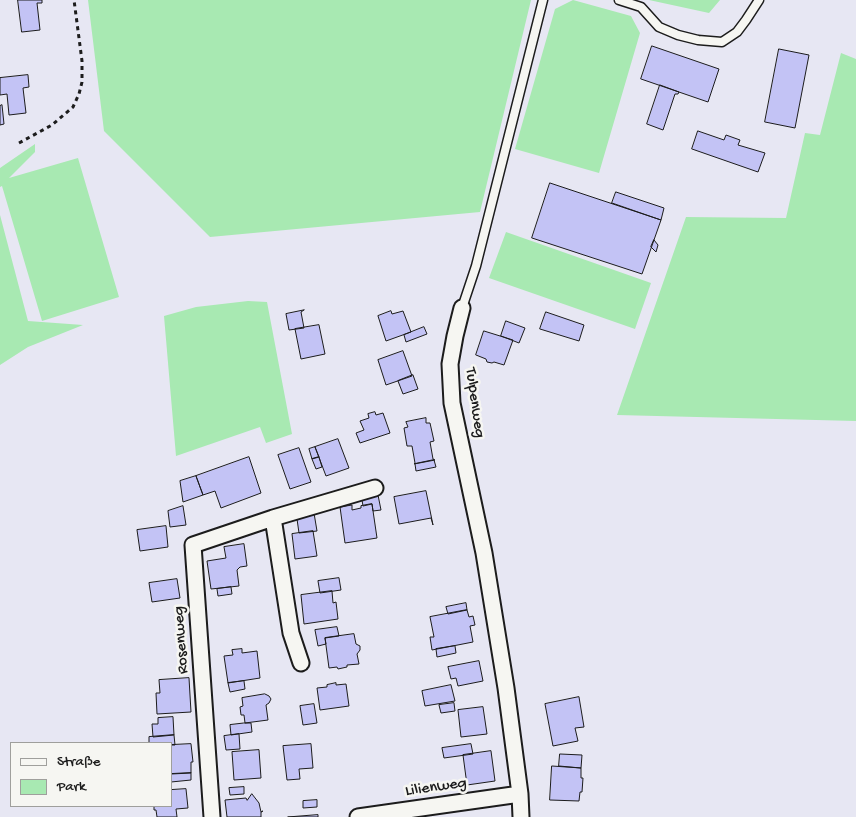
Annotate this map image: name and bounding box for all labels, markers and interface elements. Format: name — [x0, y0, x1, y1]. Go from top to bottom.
street label: Tulpenweg — [460, 367, 488, 439]
street label: Rosenweg — [170, 605, 194, 675]
legend — [10, 742, 172, 807]
text: Straße — [57, 753, 101, 771]
street label: Lilienweg — [404, 774, 468, 802]
text: Park — [57, 778, 86, 796]

